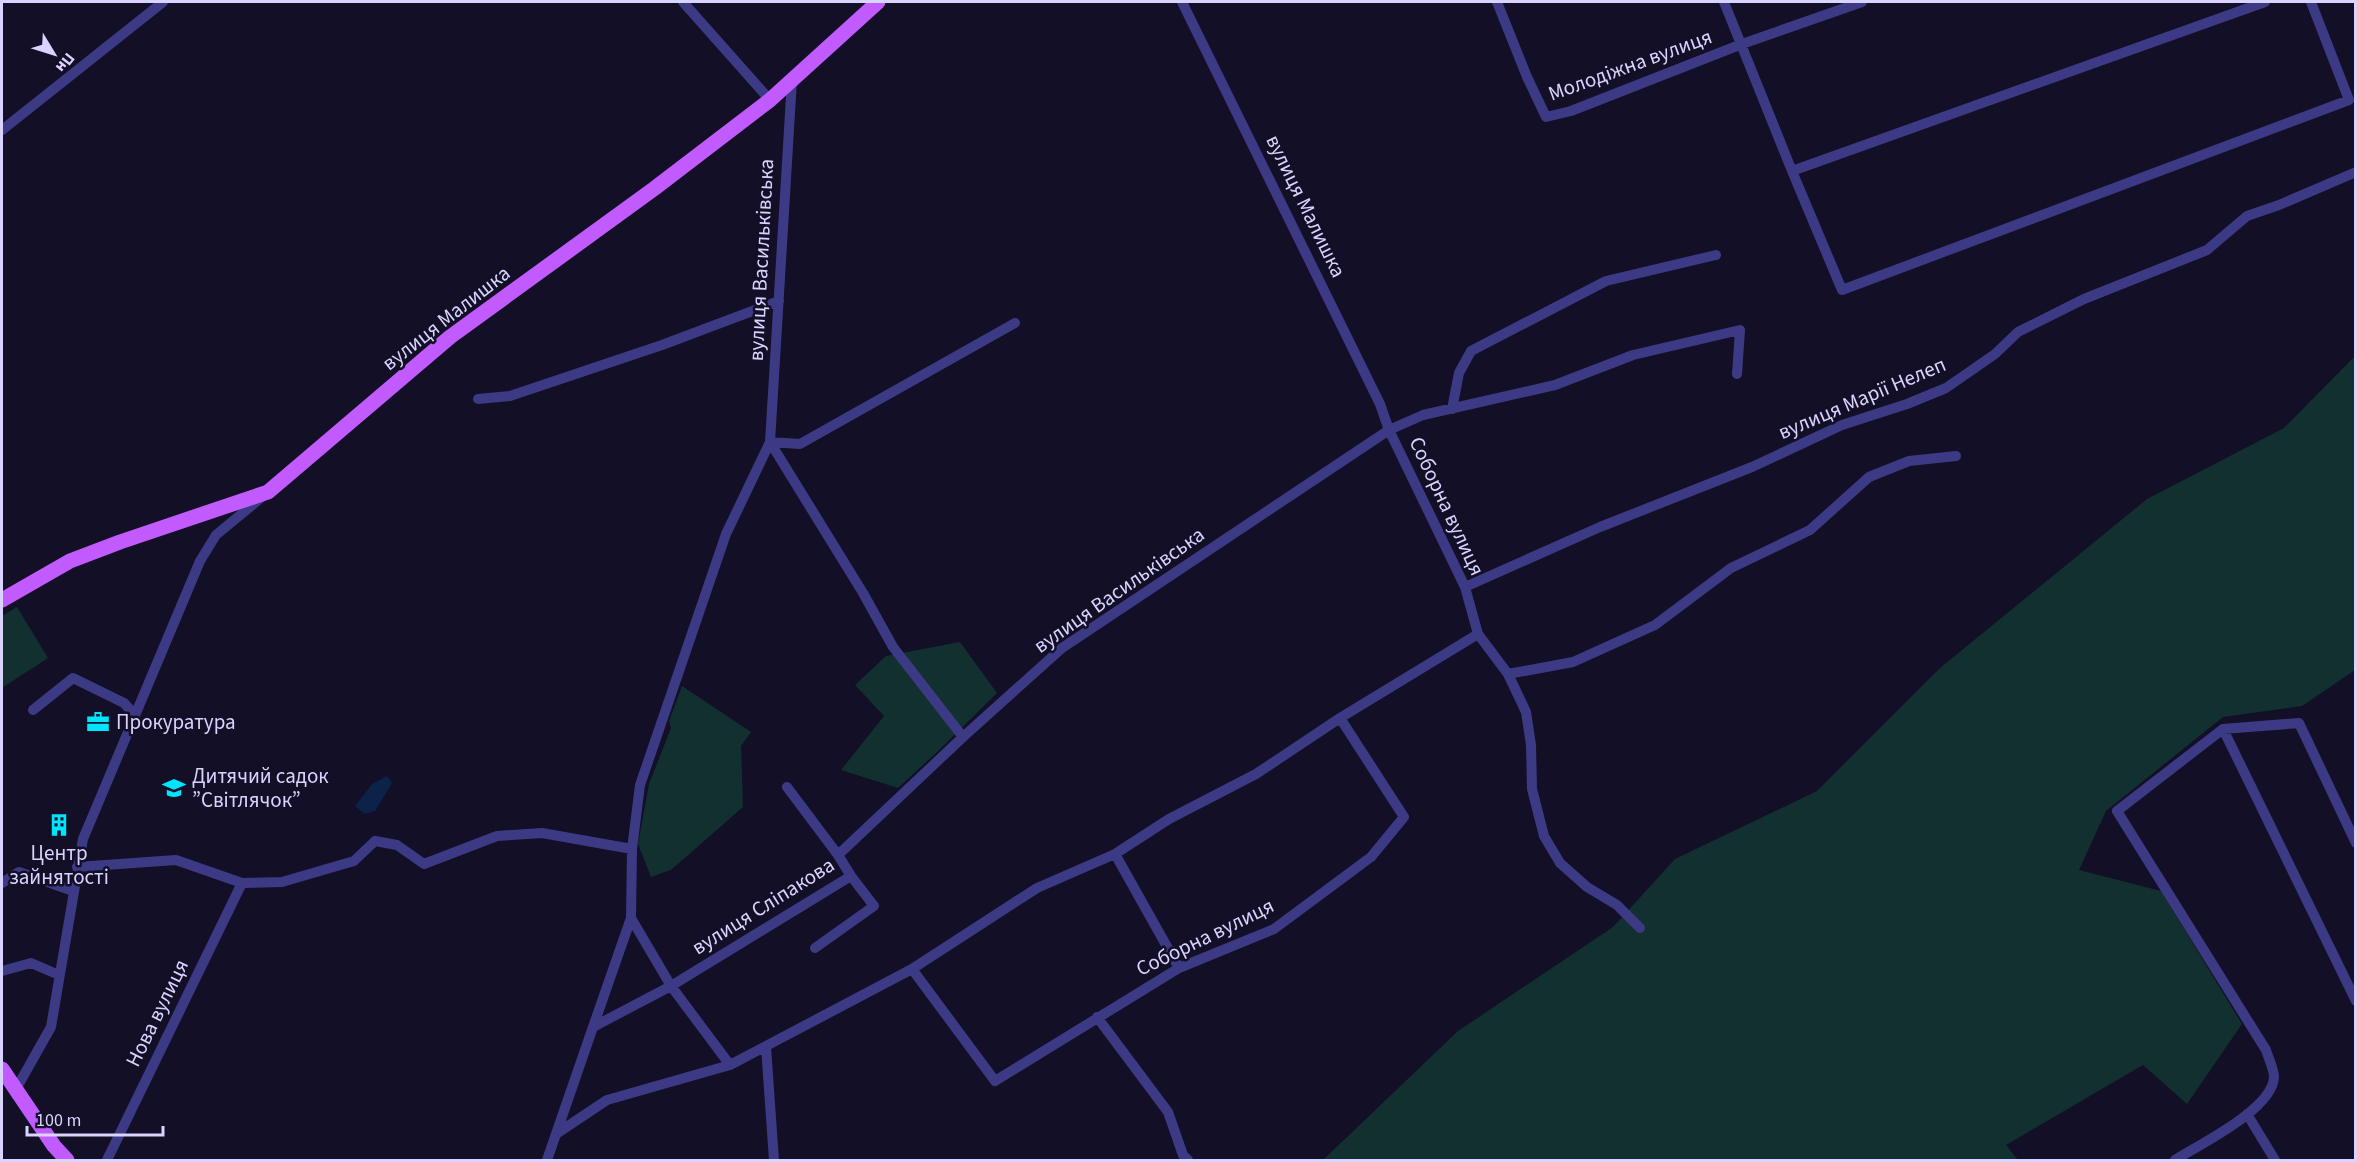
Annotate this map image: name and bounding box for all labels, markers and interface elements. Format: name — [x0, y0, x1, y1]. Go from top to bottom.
street label: Молодіжна вулиця — [1544, 21, 1716, 109]
north arrow — [24, 24, 84, 84]
text: Пн — [50, 48, 80, 77]
street label: вулиця Малишка — [1258, 130, 1354, 282]
street label: вулиця Васильківська — [741, 158, 781, 362]
street label: вулиця Малишка — [376, 258, 516, 378]
street label: вулиця Марії Нелеп — [1774, 349, 1950, 447]
street label: Соборна вулиця — [1402, 432, 1492, 580]
street label: вулиця Васильківська — [1027, 520, 1211, 660]
place label: Прокуратура — [116, 707, 236, 737]
office icon: Прокуратура — [85, 709, 111, 735]
place label: Дитячий садок ”Світлячок” — [192, 761, 329, 815]
school or university icon: Дитячий садок ”Світлячок” — [161, 775, 187, 801]
building icon: Центр зайнятості — [46, 812, 72, 838]
place label: Центр зайнятості — [9, 838, 109, 892]
street label: вулиця Сліпакова — [686, 850, 840, 962]
street label: Соборна вулиця — [1131, 891, 1279, 983]
street label: Нова вулиця — [118, 954, 196, 1072]
scale bar — [27, 1099, 164, 1137]
text: 100 m — [36, 1108, 81, 1133]

